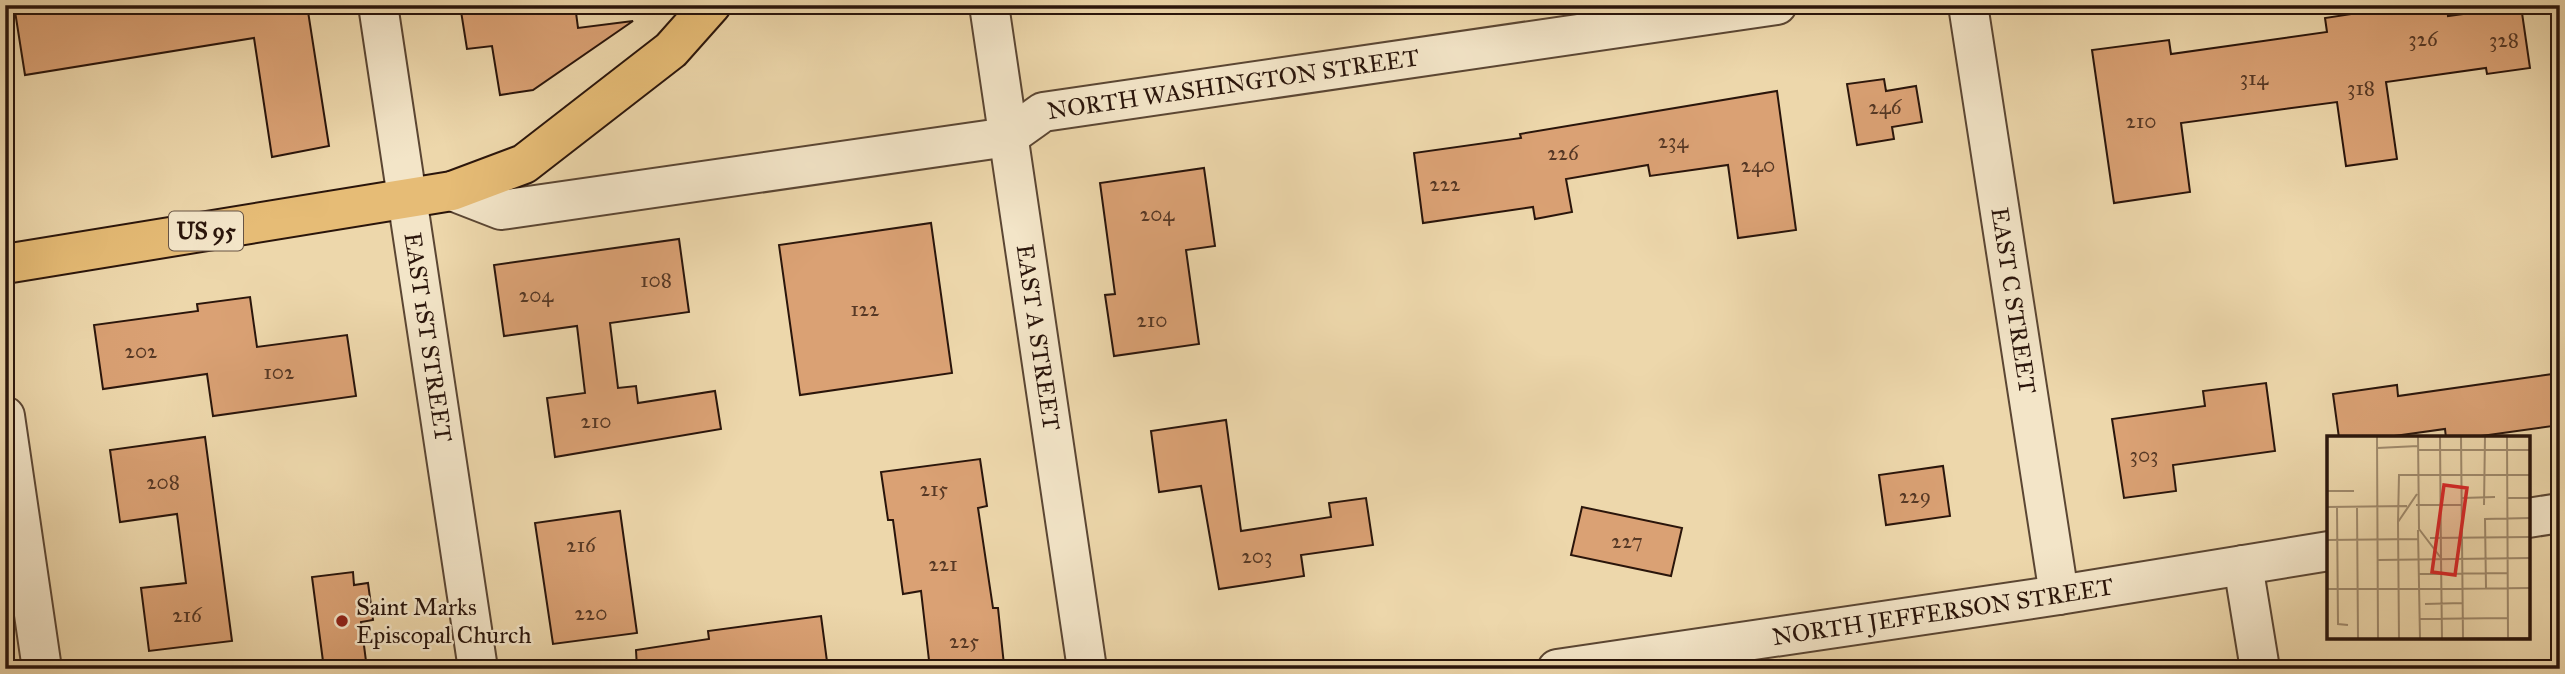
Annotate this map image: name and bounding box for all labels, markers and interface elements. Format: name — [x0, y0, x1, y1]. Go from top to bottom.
house number: 326 — [2408, 26, 2439, 52]
house number: 328 — [2489, 27, 2519, 53]
street label: NORTH WASHINGTON STREET — [1045, 42, 1421, 126]
house number: 314 — [2240, 65, 2269, 91]
house number: 318 — [2347, 75, 2375, 101]
house number: 246 — [1869, 94, 1903, 120]
house number: 210 — [2126, 108, 2156, 134]
house number: 234 — [1658, 128, 1690, 154]
house number: 226 — [1547, 140, 1580, 166]
house number: 240 — [1741, 152, 1775, 178]
house number: 222 — [1430, 171, 1461, 197]
house number: 204 — [1140, 201, 1175, 227]
street label: EAST C STREET — [1984, 205, 2043, 396]
road number: US 95 — [169, 212, 243, 250]
street label: EAST 1ST STREET — [397, 230, 459, 444]
street label: EAST A STREET — [1009, 242, 1067, 433]
house number: 108 — [640, 267, 672, 293]
house number: 204 — [519, 282, 554, 308]
house number: 122 — [851, 296, 880, 322]
house number: 210 — [1137, 307, 1167, 333]
house number: 202 — [125, 338, 158, 364]
house number: 102 — [264, 359, 295, 385]
house number: 210 — [581, 408, 611, 434]
inset map — [2327, 436, 2530, 639]
house number: 303 — [2129, 442, 2159, 468]
house number: 208 — [146, 469, 180, 495]
house number: 215 — [920, 476, 948, 502]
house number: 229 — [1899, 483, 1931, 509]
house number: 227 — [1611, 528, 1643, 554]
house number: 216 — [566, 532, 597, 558]
house number: 203 — [1242, 543, 1272, 569]
house number: 221 — [929, 551, 957, 577]
street label: NORTH JEFFERSON STREET — [1770, 571, 2116, 652]
place label: Saint Marks Episcopal Church — [356, 592, 531, 650]
house number: 220 — [575, 600, 607, 626]
house number: 216 — [172, 602, 203, 628]
marker: Saint Marks Episcopal Church — [334, 613, 350, 629]
house number: 225 — [949, 628, 979, 654]

